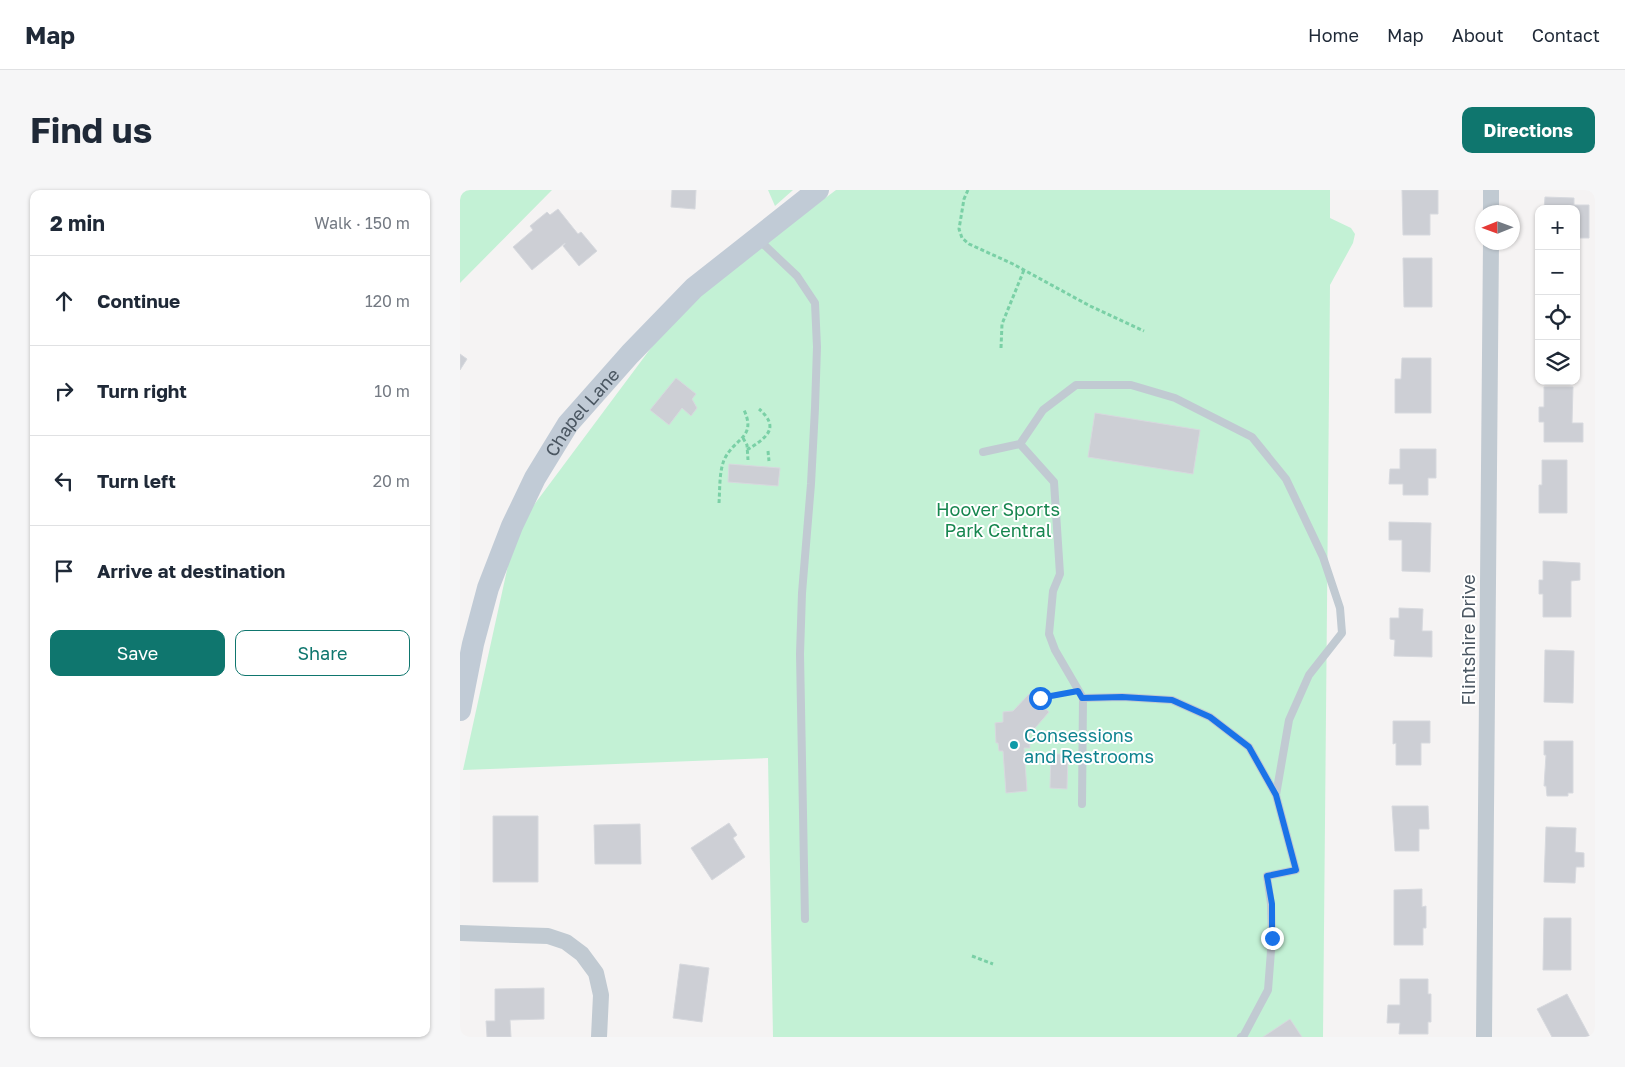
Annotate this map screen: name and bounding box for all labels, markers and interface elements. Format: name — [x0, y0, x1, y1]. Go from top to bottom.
text: Map — [25, 20, 75, 49]
text: Home — [1308, 24, 1359, 46]
text: Map — [1387, 24, 1424, 46]
text: About — [1452, 24, 1504, 46]
text: Contact — [1532, 24, 1600, 46]
button: Directions — [1462, 107, 1595, 153]
text: Find us — [30, 109, 152, 151]
north arrow — [1475, 205, 1520, 250]
map controls — [1535, 205, 1580, 385]
button: + — [1535, 205, 1580, 250]
text: 2 min — [50, 210, 105, 236]
text: Walk · 150 m — [314, 213, 410, 233]
button: − — [1535, 250, 1580, 295]
icon: ahead — [50, 287, 78, 315]
text: Continue — [97, 289, 180, 312]
text: 120 m — [365, 291, 410, 311]
button: locate — [1535, 295, 1580, 340]
button: layers — [1535, 340, 1580, 385]
street label: Chapel Lane — [540, 363, 624, 460]
icon: right — [50, 377, 78, 405]
text: Turn right — [97, 379, 187, 402]
text: 10 m — [374, 381, 410, 401]
icon: left — [50, 467, 78, 495]
text: Turn left — [97, 469, 176, 492]
text: 20 m — [373, 471, 410, 491]
park label: Hoover Sports Park Central — [936, 498, 1060, 541]
icon: arrive — [50, 557, 78, 585]
text: Arrive at destination — [97, 559, 285, 582]
street label: Flintshire Drive — [1457, 574, 1479, 706]
button: Save — [50, 630, 225, 676]
button: Share — [235, 630, 410, 676]
route start — [1029, 687, 1052, 710]
place label: Consessions and Restrooms — [1024, 724, 1154, 767]
marker: Consessions and Restrooms — [1008, 739, 1020, 751]
route end — [1261, 927, 1284, 950]

